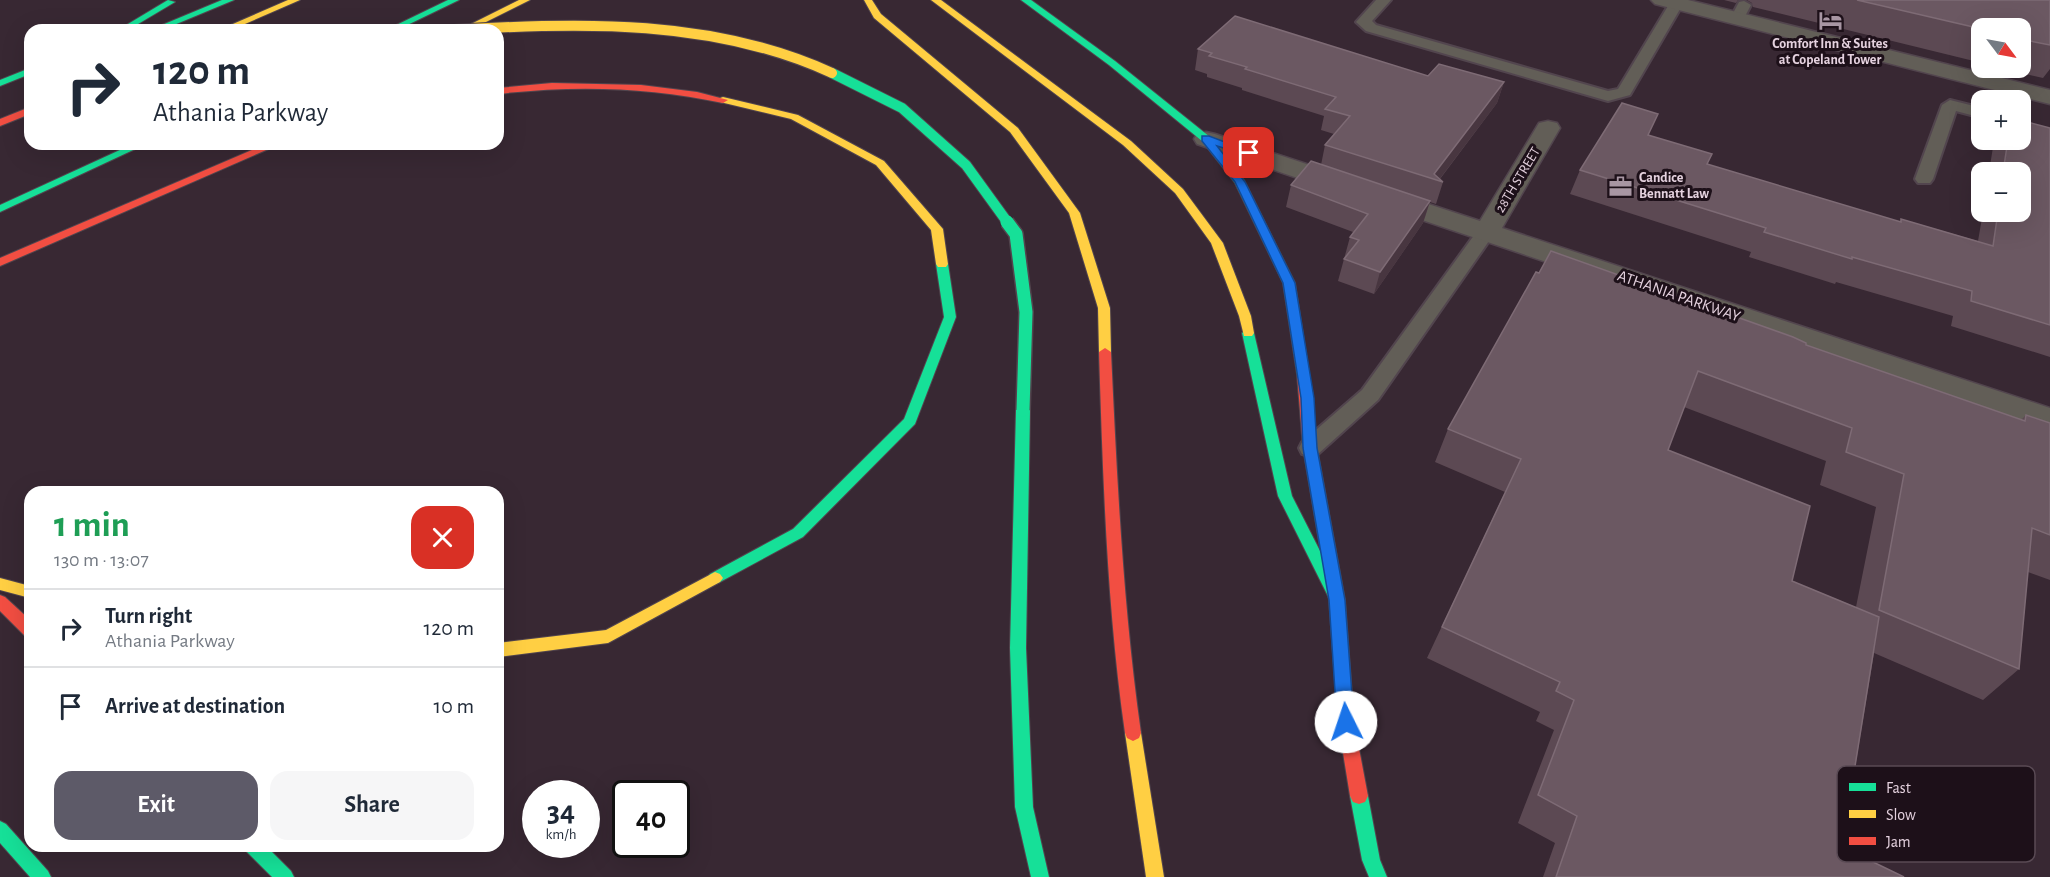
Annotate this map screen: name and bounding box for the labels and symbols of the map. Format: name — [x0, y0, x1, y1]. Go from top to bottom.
hotel icon: Comfort Inn & Suites at Copeland Tower — [1817, 7, 1843, 33]
north arrow — [1971, 18, 2031, 78]
place label: Comfort Inn & Suites at Copeland Tower — [1772, 37, 1888, 67]
pin — [1223, 127, 1274, 178]
street label: 28TH STREET — [1493, 145, 1543, 215]
place label: Candice Bennatt Law — [1639, 171, 1709, 201]
office icon: Candice Bennatt Law — [1608, 173, 1634, 199]
street label: ATHANIA PARKWAY — [1616, 267, 1743, 325]
position arrow — [1314, 690, 1378, 754]
legend — [1837, 766, 2035, 862]
speed limit sign: 40 — [612, 780, 690, 858]
text: Fast — [1886, 780, 1911, 796]
text: Slow — [1886, 807, 1916, 823]
text: Jam — [1886, 834, 1911, 850]

